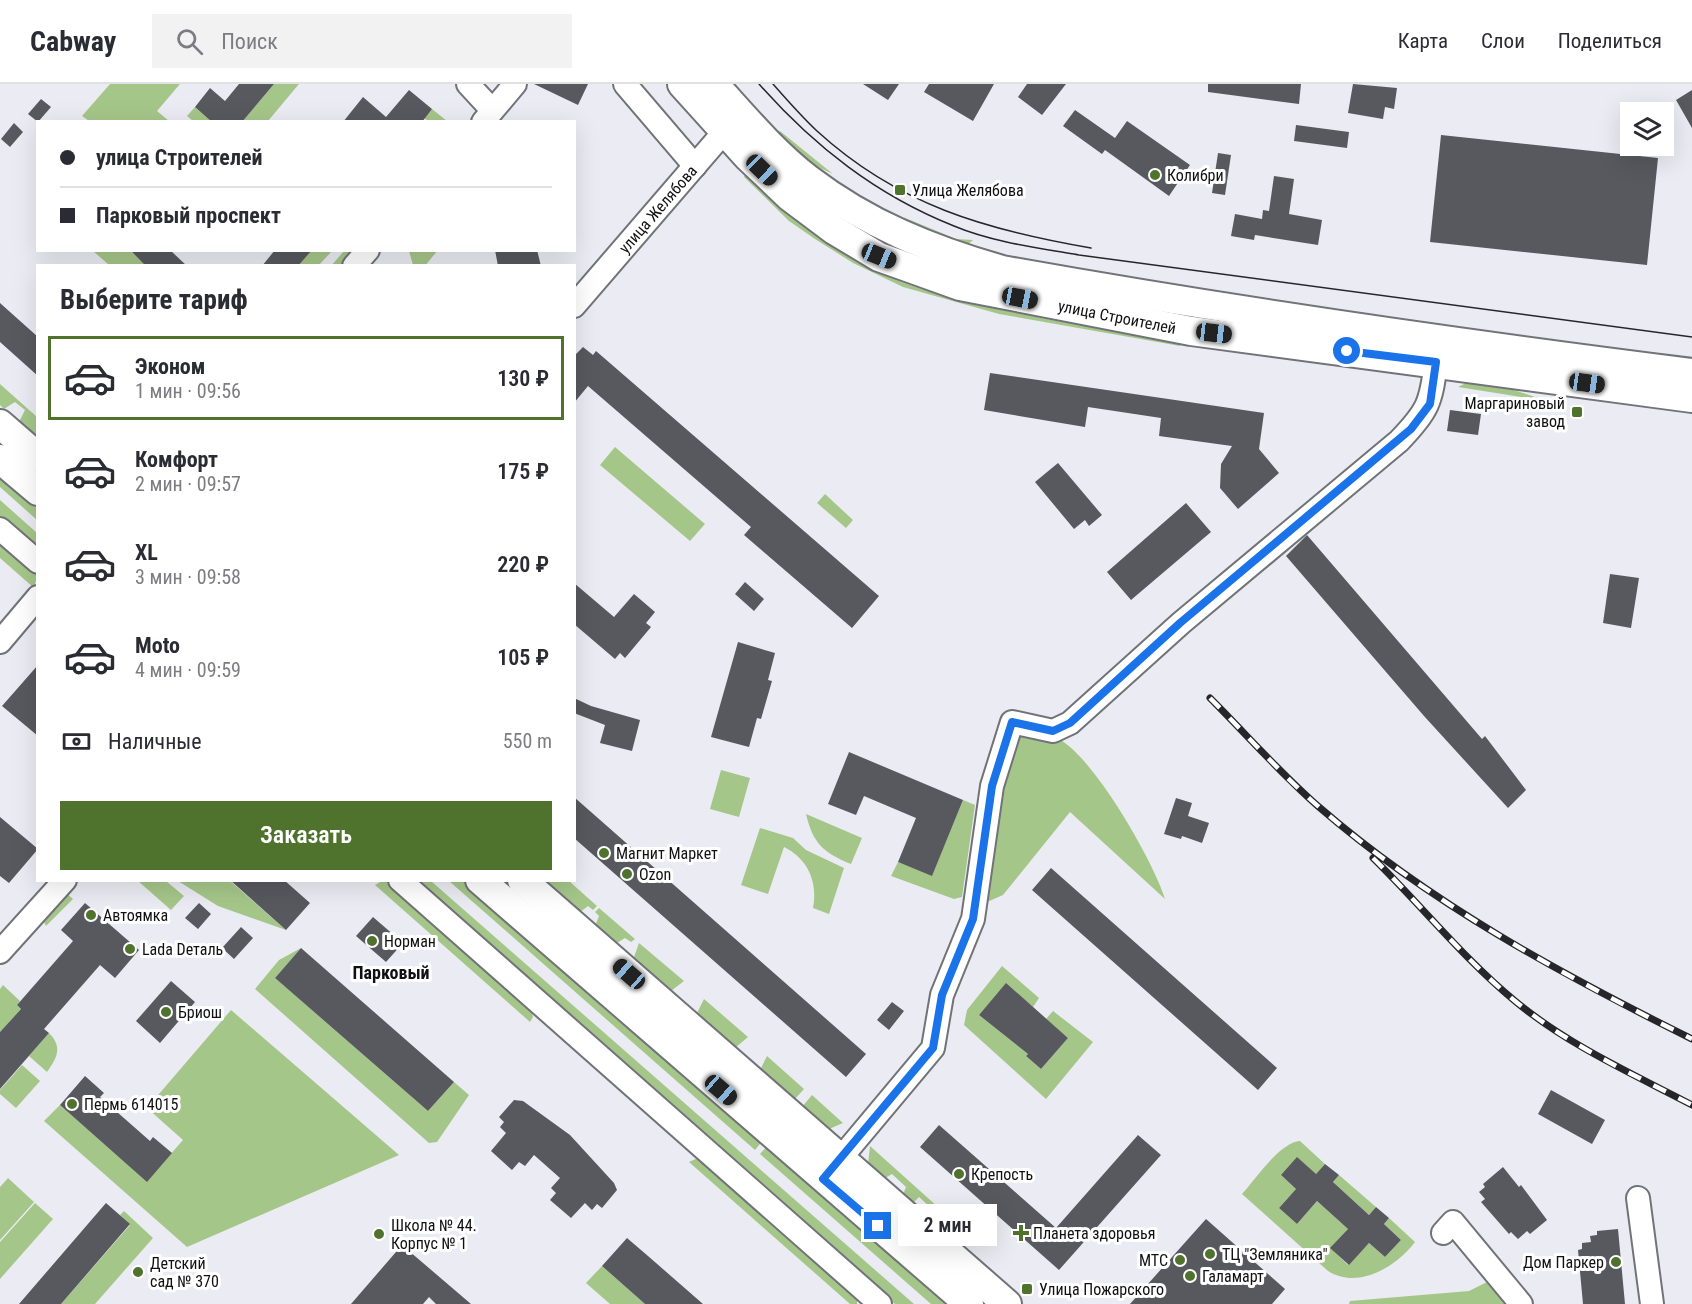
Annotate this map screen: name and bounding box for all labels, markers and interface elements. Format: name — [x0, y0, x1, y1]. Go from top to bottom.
search box — [152, 14, 572, 68]
text: Cabway — [30, 25, 116, 58]
icon: search — [173, 25, 206, 58]
text: Поиск — [221, 29, 278, 54]
text: Карта — [1398, 29, 1448, 53]
text: Слои — [1481, 29, 1525, 53]
text: Поделиться — [1558, 29, 1662, 53]
map controls — [1620, 102, 1674, 156]
button: layers — [1620, 102, 1674, 156]
text: улица Строителей — [96, 145, 262, 170]
car — [743, 151, 781, 189]
street label: улица Желябова — [615, 161, 701, 257]
place label: Колибри — [1167, 166, 1224, 185]
marker: Колибри — [1148, 168, 1162, 182]
place label: Улица Желябова — [912, 181, 1024, 200]
marker: Улица Желябова — [893, 183, 907, 197]
text: Парковый проспект — [96, 203, 281, 228]
car — [859, 241, 899, 271]
text: Выберите тариф — [60, 284, 248, 316]
car — [1001, 286, 1039, 310]
street label: улица Строителей — [1056, 296, 1178, 337]
car — [1195, 322, 1233, 344]
route start — [1333, 337, 1360, 364]
icon: car — [63, 351, 117, 405]
text: Эконом — [135, 354, 205, 379]
text: 130 ₽ — [497, 366, 549, 391]
car — [1568, 372, 1606, 394]
text: 1 мин · 09:56 — [135, 379, 241, 403]
place label: Маргариновый завод — [1464, 394, 1565, 431]
marker: Маргариновый завод — [1570, 405, 1584, 419]
icon: car — [63, 444, 117, 498]
text: Комфорт — [135, 447, 218, 472]
text: 175 ₽ — [497, 459, 549, 484]
text: 2 мин · 09:57 — [135, 472, 241, 496]
icon: car — [63, 537, 117, 591]
text: XL — [135, 540, 158, 565]
text: 220 ₽ — [497, 552, 549, 577]
text: 3 мин · 09:58 — [135, 565, 241, 589]
icon: car — [63, 630, 117, 684]
text: Moto — [135, 633, 180, 658]
text: 105 ₽ — [497, 645, 549, 670]
text: 4 мин · 09:59 — [135, 658, 241, 682]
icon: cash — [60, 725, 93, 758]
text: Наличные — [108, 729, 202, 754]
text: 550 m — [503, 729, 552, 753]
button: Заказать — [60, 801, 552, 870]
place label: Магнит Маркет — [616, 844, 718, 863]
marker: Магнит Маркет — [597, 846, 611, 860]
place label: Ozon — [639, 865, 671, 884]
marker: Ozon — [620, 867, 634, 881]
place label: Автоямка — [103, 906, 168, 925]
marker: Автоямка — [84, 908, 98, 922]
place label: Норман — [384, 932, 436, 951]
marker: Норман — [365, 934, 379, 948]
place label: Lada Dеталь — [142, 940, 223, 959]
marker: Lada Dеталь — [123, 942, 137, 956]
car — [610, 955, 648, 993]
district label: Парковый — [352, 962, 430, 983]
place label: Бриош — [178, 1003, 222, 1022]
marker: Бриош — [159, 1005, 173, 1019]
car — [702, 1071, 740, 1109]
place label: Пермь 614015 — [84, 1095, 178, 1114]
marker: Пермь 614015 — [65, 1097, 79, 1111]
place label: Крепость — [971, 1165, 1033, 1184]
marker: Крепость — [952, 1167, 966, 1181]
callout: 2 мин — [899, 1205, 998, 1247]
route end — [864, 1212, 891, 1239]
text: 2 мин — [924, 1213, 971, 1237]
place label: Школа № 44. Корпус № 1 — [391, 1216, 477, 1253]
place label: Планета здоровья — [1033, 1224, 1155, 1243]
marker: Планета здоровья — [1014, 1226, 1028, 1240]
marker: Школа № 44. Корпус № 1 — [372, 1227, 386, 1241]
place label: ТЦ "Земляника" — [1222, 1245, 1328, 1264]
marker: ТЦ "Земляника" — [1203, 1247, 1217, 1261]
place label: МТС — [1139, 1251, 1168, 1270]
marker: МТС — [1173, 1253, 1187, 1267]
place label: Дом Паркер — [1523, 1253, 1604, 1272]
place label: Детский сад № 370 — [150, 1254, 219, 1291]
marker: Дом Паркер — [1609, 1255, 1623, 1269]
marker: Детский сад № 370 — [131, 1265, 145, 1279]
place label: Галамарт — [1202, 1267, 1264, 1286]
marker: Галамарт — [1183, 1269, 1197, 1283]
place label: Улица Пожарского — [1039, 1280, 1164, 1299]
marker: Улица Пожарского — [1020, 1282, 1034, 1296]

